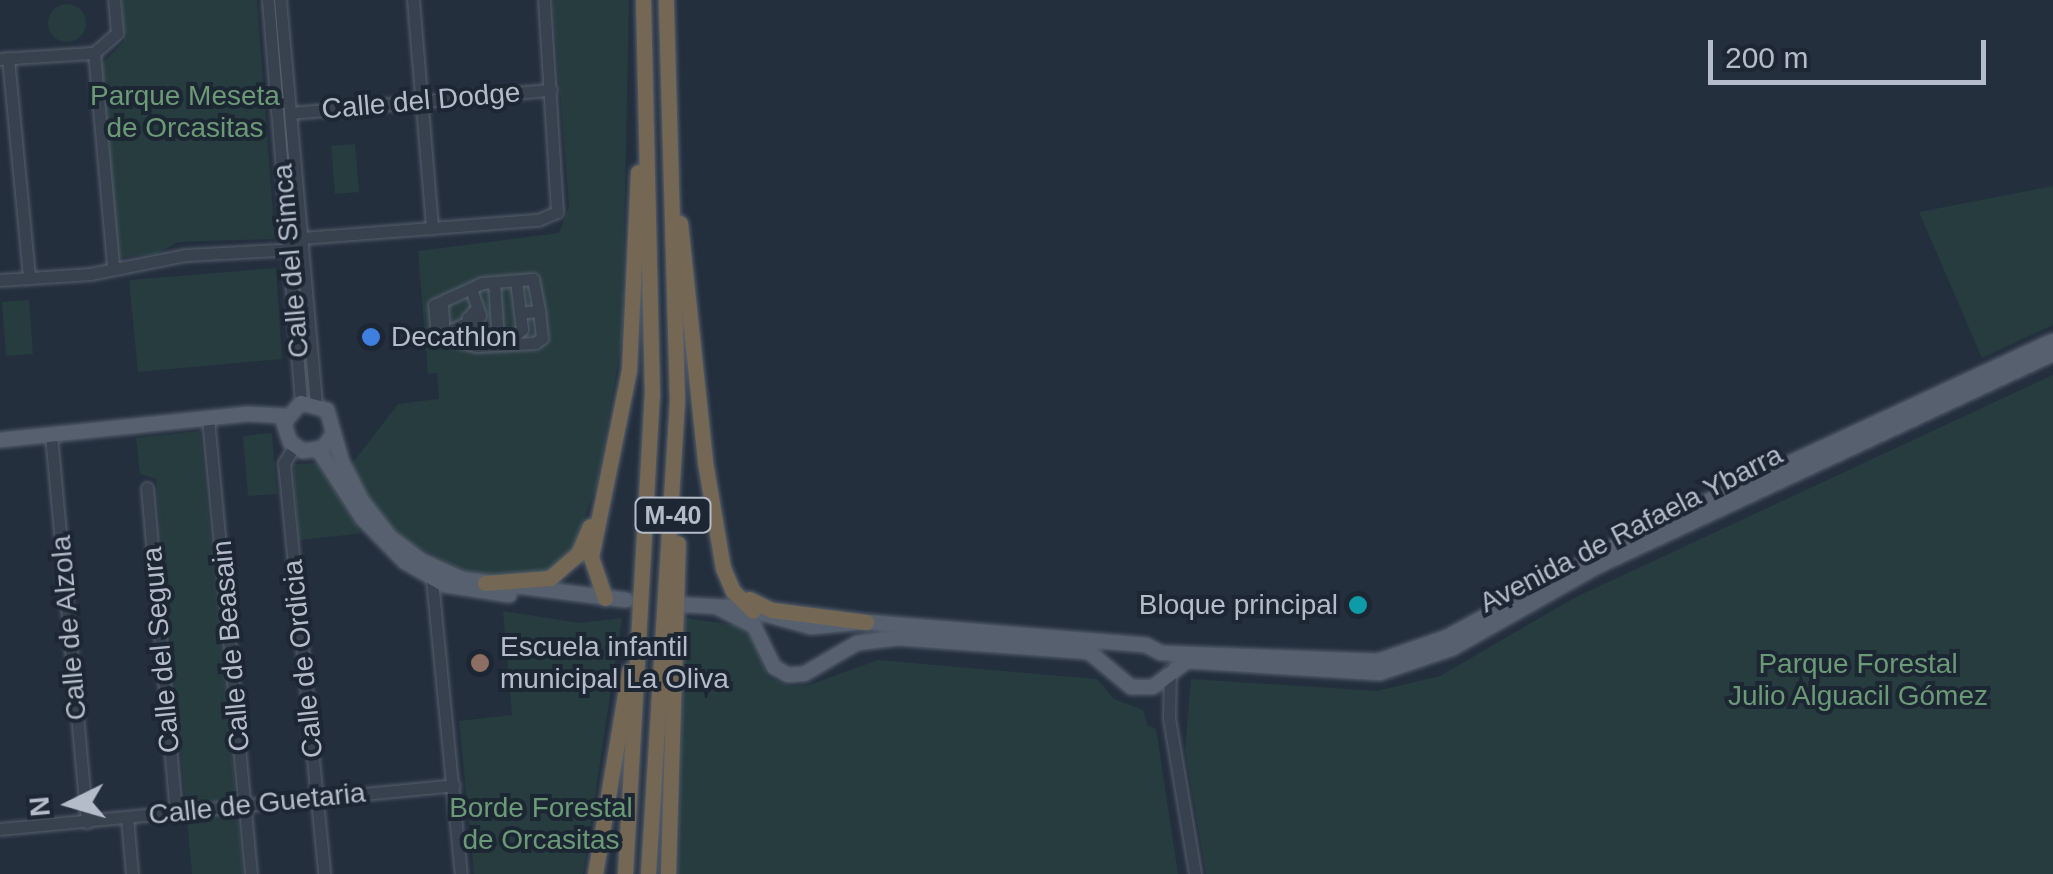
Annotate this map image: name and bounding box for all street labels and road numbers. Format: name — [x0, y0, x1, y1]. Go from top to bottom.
street label: Calle del Dodge — [320, 76, 522, 126]
street label: Calle del Simca — [266, 163, 316, 359]
street label: Avenida de Rafaela Ybarra — [1474, 438, 1788, 620]
road number: M-40 — [633, 495, 713, 535]
street label: Calle de Alzola — [44, 534, 94, 722]
street label: Calle de Beasain — [205, 539, 257, 753]
street label: Calle del Segura — [135, 545, 187, 755]
street label: Calle de Ordicia — [276, 558, 330, 760]
street label: Calle de Guetaria — [147, 776, 367, 832]

